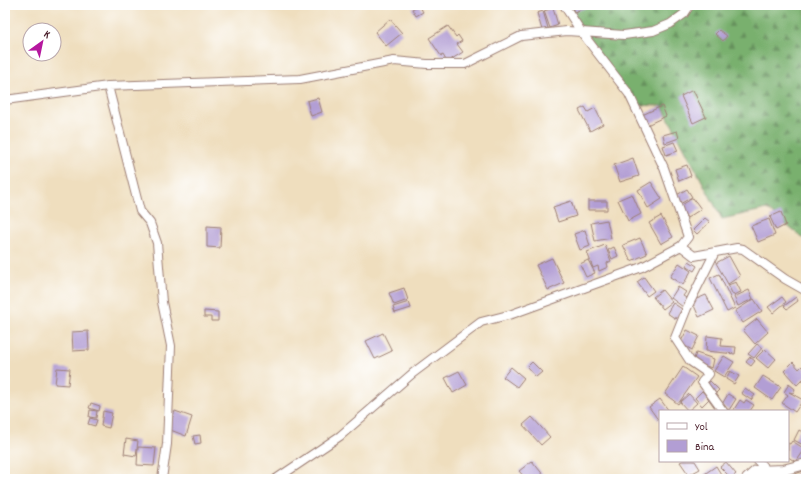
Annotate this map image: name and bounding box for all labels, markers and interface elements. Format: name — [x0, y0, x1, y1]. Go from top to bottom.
north arrow — [22, 22, 62, 62]
text: K — [40, 27, 53, 43]
legend — [659, 410, 789, 462]
text: Yol — [695, 419, 708, 436]
text: Bina — [695, 439, 714, 456]

